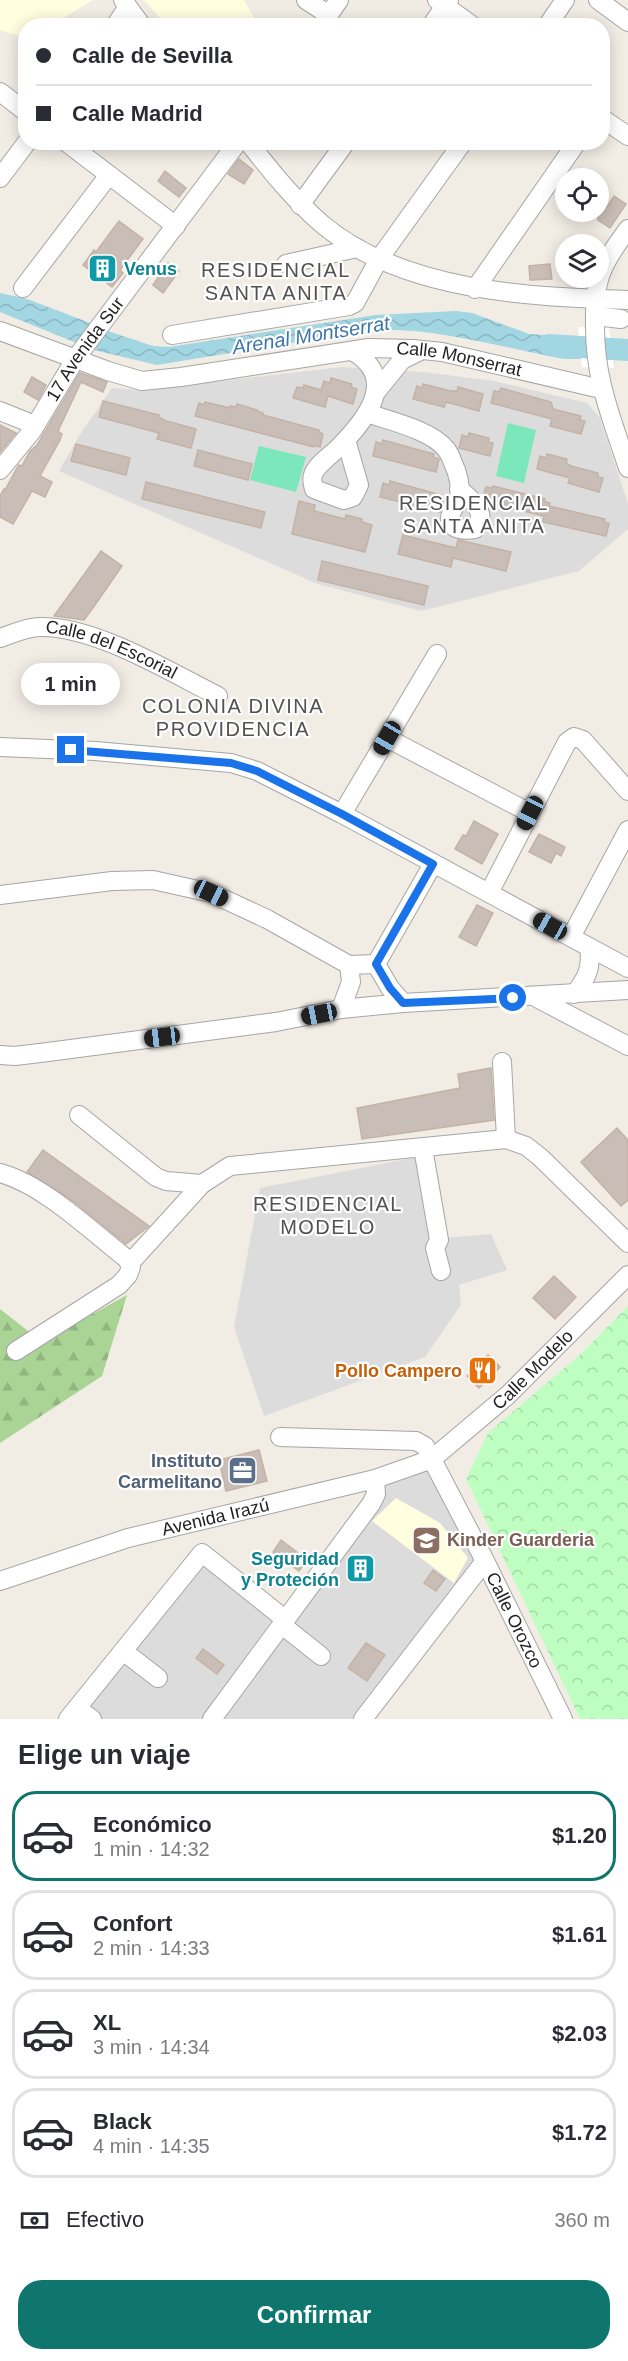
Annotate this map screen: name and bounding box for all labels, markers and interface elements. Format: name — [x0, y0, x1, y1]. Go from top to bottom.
text: Calle de Sevilla — [72, 43, 232, 68]
text: Calle Madrid — [72, 101, 203, 126]
map controls — [555, 168, 609, 288]
button: locate — [555, 168, 609, 222]
button: layers — [555, 234, 609, 288]
building icon: Venus — [87, 253, 119, 285]
place label: Venus — [124, 259, 177, 279]
district label: RESIDENCIAL SANTA ANITA — [201, 259, 351, 304]
street label: 17 Avenida Sur — [42, 293, 128, 405]
water label: Arenal Montserrat — [230, 311, 393, 358]
street label: Calle Monserrat — [396, 339, 524, 380]
district label: RESIDENCIAL SANTA ANITA — [399, 492, 549, 537]
street label: Calle del Escorial — [45, 617, 180, 683]
callout: 1 min — [22, 663, 121, 705]
text: 1 min — [44, 673, 97, 695]
district label: COLONIA DIVINA PROVIDENCIA — [142, 695, 324, 740]
car — [370, 718, 404, 758]
route end — [57, 736, 84, 763]
car — [514, 793, 546, 833]
car — [191, 877, 231, 909]
car — [530, 909, 570, 943]
route start — [499, 984, 526, 1011]
car — [300, 1002, 338, 1026]
car — [143, 1026, 181, 1048]
district label: RESIDENCIAL MODELO — [253, 1193, 403, 1238]
street label: Calle Modelo — [488, 1326, 577, 1414]
restaurant icon: Pollo Campero — [467, 1355, 499, 1387]
place label: Pollo Campero — [335, 1361, 462, 1381]
place label: Instituto Carmelitano — [118, 1451, 222, 1492]
office icon: Instituto Carmelitano — [227, 1455, 259, 1487]
street label: Avenida Irazú — [160, 1495, 271, 1540]
school or university icon: Kinder Guarderia — [410, 1524, 442, 1556]
place label: Kinder Guarderia — [447, 1530, 595, 1550]
place label: Seguridad y Proteción — [241, 1549, 339, 1590]
building icon: Seguridad y Proteción — [344, 1553, 376, 1585]
street label: Calle Orozco — [482, 1569, 546, 1671]
text: Elige un viaje — [18, 1740, 191, 1770]
icon: car — [21, 1809, 75, 1863]
text: Económico — [93, 1812, 212, 1837]
text: $1.20 — [552, 1823, 607, 1848]
text: 1 min · 14:32 — [93, 1838, 210, 1860]
icon: car — [21, 1908, 75, 1962]
text: Confort — [93, 1911, 172, 1936]
text: $1.61 — [552, 1922, 607, 1947]
text: 2 min · 14:33 — [93, 1937, 210, 1959]
icon: car — [21, 2007, 75, 2061]
text: XL — [93, 2010, 121, 2035]
text: $2.03 — [552, 2021, 607, 2046]
text: 3 min · 14:34 — [93, 2036, 210, 2058]
icon: car — [21, 2106, 75, 2160]
text: Black — [93, 2109, 152, 2134]
text: $1.72 — [552, 2120, 607, 2145]
text: 4 min · 14:35 — [93, 2135, 210, 2157]
icon: cash — [18, 2204, 51, 2237]
text: Efectivo — [66, 2207, 144, 2232]
text: 360 m — [554, 2209, 610, 2231]
button: Confirmar — [18, 2280, 610, 2349]

